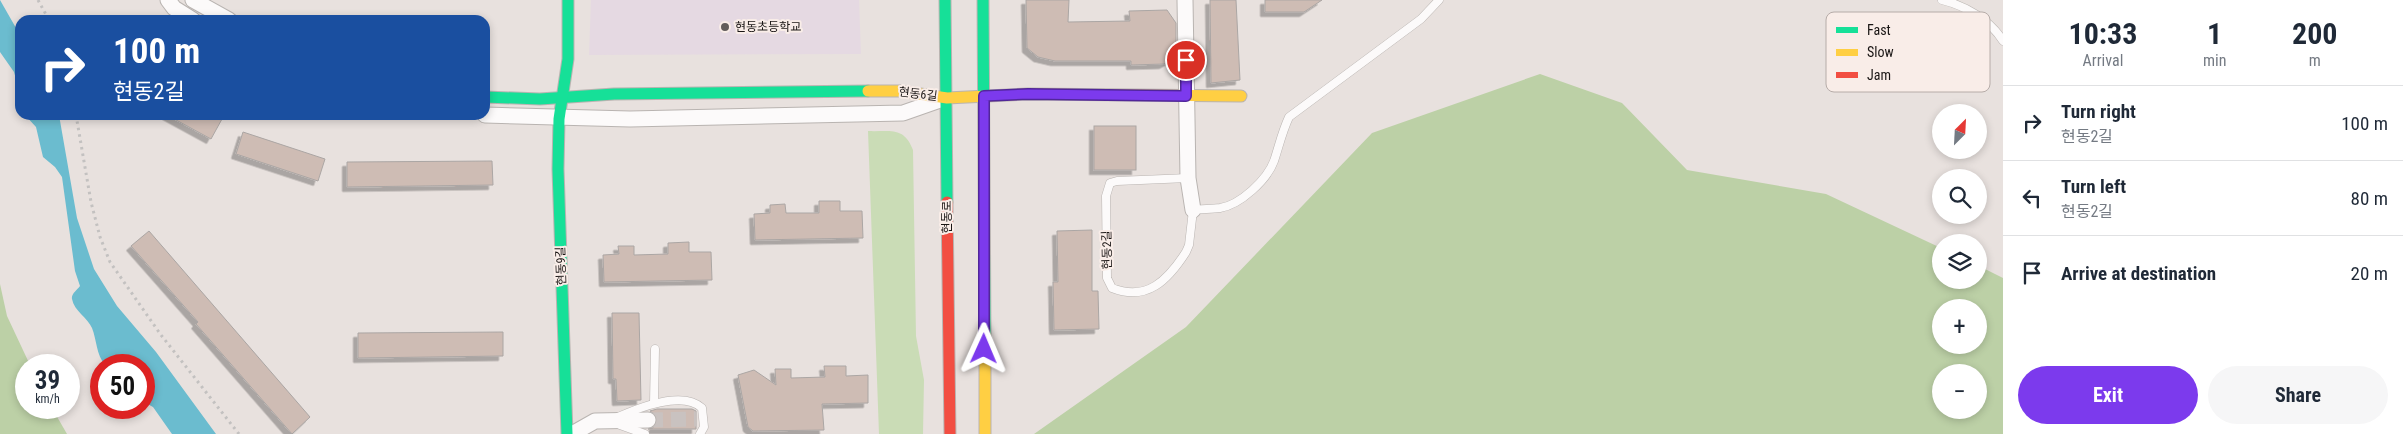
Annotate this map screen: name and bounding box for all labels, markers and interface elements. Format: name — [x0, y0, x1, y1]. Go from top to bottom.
legend — [1826, 12, 1990, 92]
text: 10:33 — [2069, 16, 2137, 51]
text: 1 — [2207, 16, 2222, 51]
text: 200 — [2292, 16, 2337, 51]
place label: 현동초등학교 — [735, 20, 801, 34]
marker: 현동초등학교 — [719, 21, 731, 33]
text: Fast — [1867, 22, 1891, 38]
text: 100 m — [113, 31, 200, 72]
icon: right — [30, 35, 95, 100]
pin — [1165, 39, 1207, 81]
text: Slow — [1867, 44, 1894, 60]
icon: arrive — [1172, 46, 1200, 74]
text: Arrival — [2083, 51, 2123, 70]
text: min — [2203, 51, 2226, 70]
text: m — [2309, 51, 2321, 70]
text: Jam — [1867, 67, 1891, 83]
text: 현동2길 — [113, 79, 185, 104]
street label: 현동6길 — [898, 85, 938, 103]
text: Turn right — [2061, 100, 2136, 123]
north arrow — [1932, 104, 1988, 159]
map controls — [1932, 104, 1987, 419]
icon: right — [2018, 109, 2046, 137]
text: 100 m — [2341, 112, 2388, 135]
text: 현동2길 — [2061, 127, 2113, 146]
button: search — [1932, 169, 1987, 224]
text: Turn left — [2061, 175, 2126, 198]
icon: left — [2018, 184, 2046, 212]
text: 80 m — [2351, 187, 2388, 210]
street label: 현동로 — [940, 200, 954, 234]
text: 현동2길 — [2061, 202, 2113, 221]
street label: 현동2길 — [1100, 230, 1114, 270]
button: layers — [1932, 234, 1987, 289]
street label: 현동9길 — [553, 246, 569, 286]
icon: arrive — [2018, 259, 2046, 287]
text: Arrive at destination — [2061, 262, 2216, 285]
text: 20 m — [2351, 262, 2388, 285]
button: + — [1932, 299, 1987, 354]
position arrow — [957, 322, 1009, 374]
speed limit sign: 50 — [90, 354, 155, 419]
button: − — [1932, 364, 1987, 419]
text: 39 — [35, 366, 60, 395]
button: Exit — [2018, 366, 2198, 424]
button: Share — [2208, 366, 2388, 424]
text: km/h — [35, 392, 60, 406]

